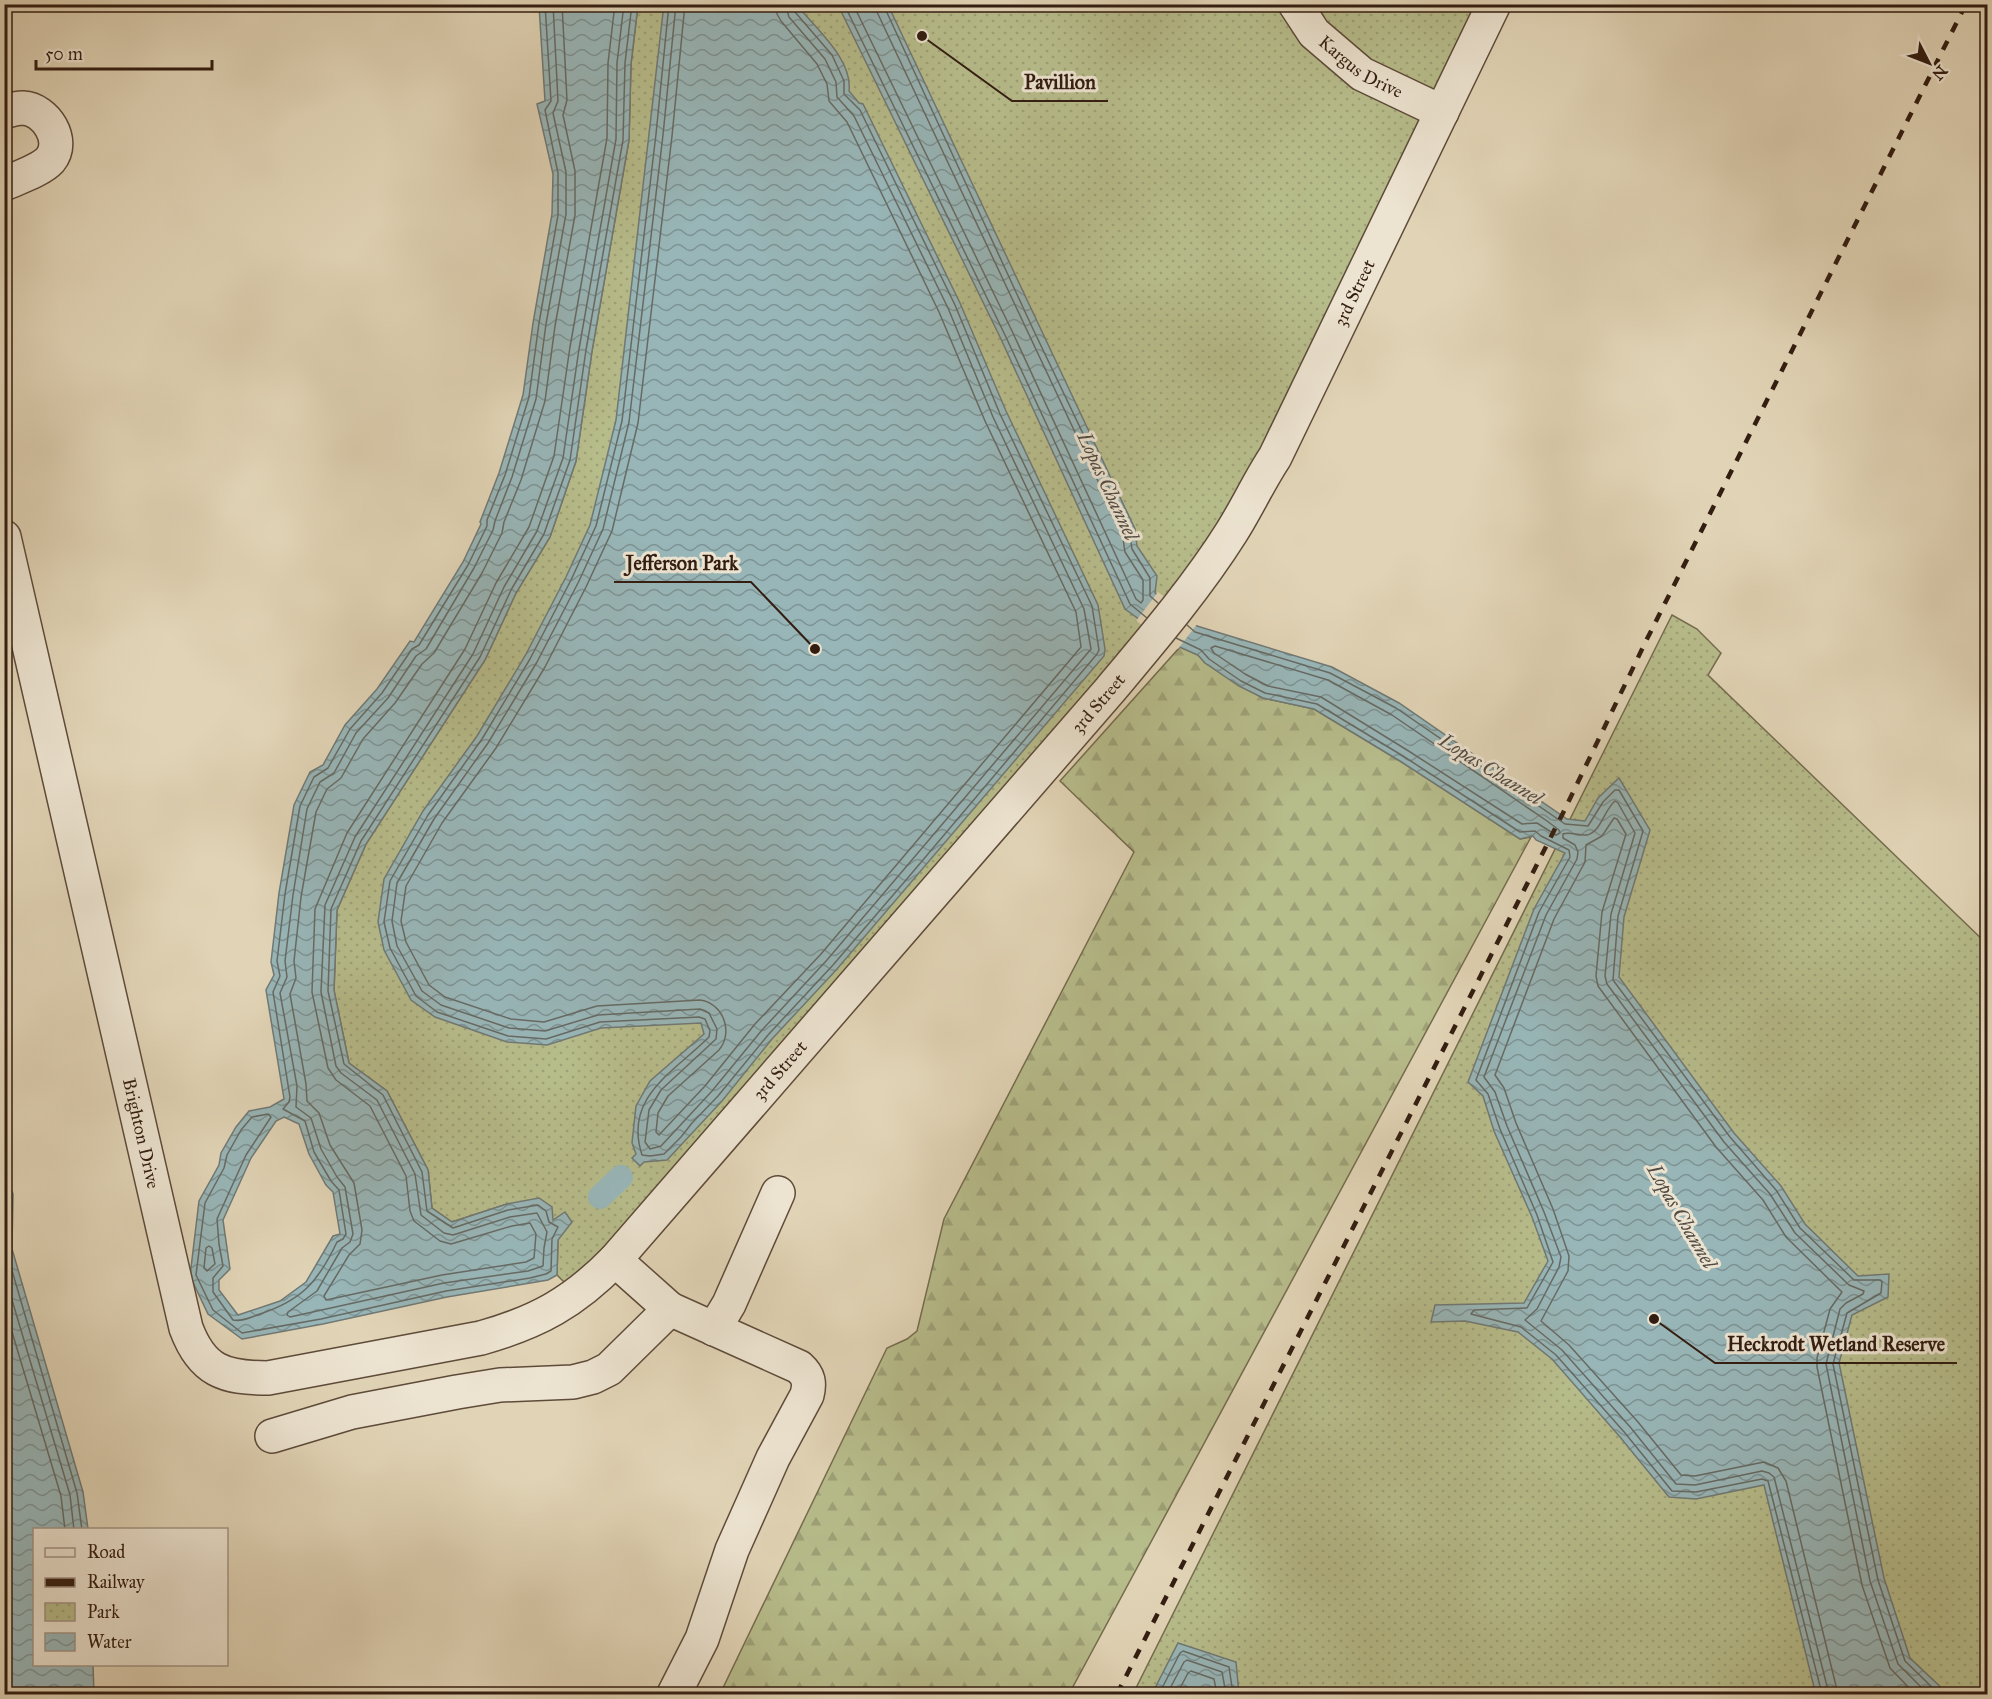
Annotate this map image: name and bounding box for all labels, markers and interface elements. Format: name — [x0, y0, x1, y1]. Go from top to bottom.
street label: Kargus Drive — [1314, 31, 1406, 103]
scale bar — [36, 33, 212, 71]
north arrow — [1899, 33, 1959, 93]
text: 50 m — [45, 43, 83, 65]
text: N — [1928, 61, 1951, 84]
callout: Pavillion — [1012, 63, 1108, 101]
text: Pavillion — [1024, 70, 1096, 94]
street label: 3rd Street — [1329, 255, 1380, 330]
water label: Lopas Channel — [1071, 427, 1144, 546]
callout: Jefferson Park — [614, 544, 751, 582]
text: Jefferson Park — [623, 551, 739, 577]
street label: 3rd Street — [1067, 669, 1130, 737]
water label: Lopas Channel — [1434, 727, 1548, 812]
street label: 3rd Street — [748, 1035, 812, 1104]
street label: Brighton Drive — [118, 1076, 165, 1191]
water label: Lopas Channel — [1641, 1159, 1722, 1275]
callout: Heckrodt Wetland Reserve — [1715, 1325, 1957, 1363]
text: Heckrodt Wetland Reserve — [1727, 1332, 1946, 1356]
legend — [33, 1528, 228, 1666]
text: Road — [87, 1541, 125, 1563]
text: Railway — [87, 1571, 145, 1593]
text: Park — [87, 1601, 120, 1623]
text: Water — [87, 1631, 132, 1653]

